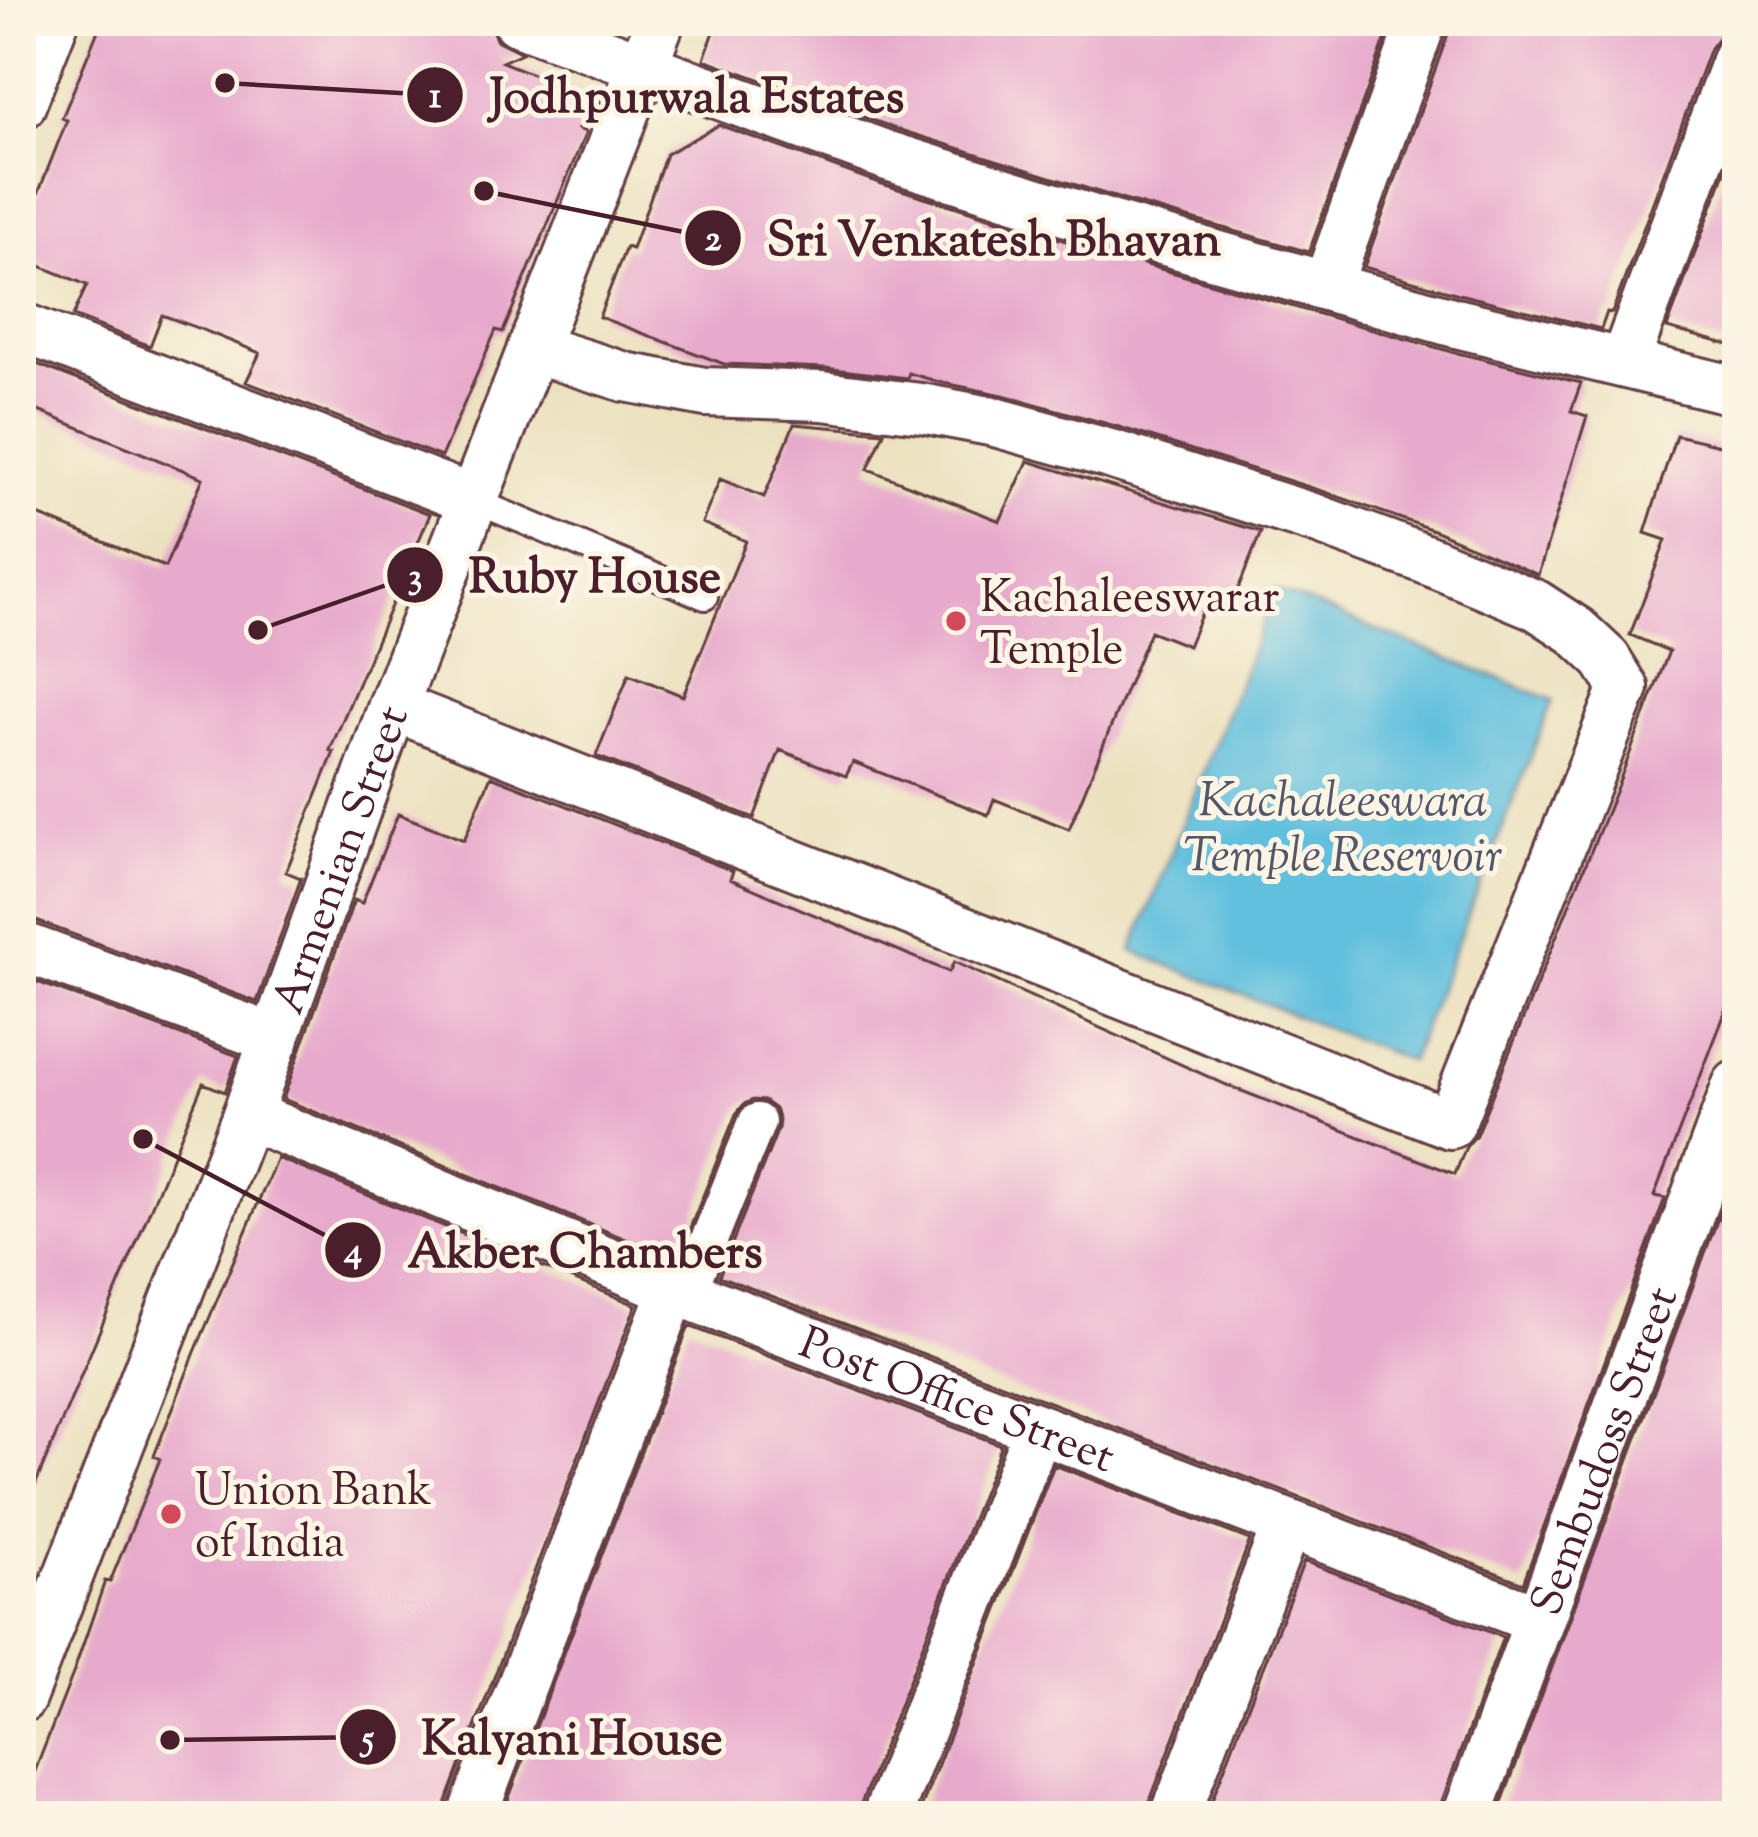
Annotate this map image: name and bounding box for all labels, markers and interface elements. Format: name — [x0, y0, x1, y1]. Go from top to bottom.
callout: Jodhpurwala Estates — [405, 53, 928, 137]
text: Jodhpurwala Estates — [487, 66, 904, 135]
text: 1 — [429, 72, 442, 124]
callout: Sri Venkatesh Bhavan — [683, 196, 1245, 280]
text: Sri Venkatesh Bhavan — [767, 209, 1222, 278]
text: 2 — [705, 215, 722, 267]
callout: Ruby House — [385, 533, 745, 617]
text: Ruby House — [469, 546, 721, 615]
text: 3 — [408, 553, 422, 605]
place label: Kachaleeswarar Temple — [980, 568, 1279, 685]
marker: Kachaleeswarar Temple — [943, 608, 969, 634]
street label: Armenian Street — [259, 698, 428, 1024]
water label: Kachaleeswara Temple Reservoir — [1184, 769, 1503, 893]
callout: Akber Chambers — [323, 1208, 787, 1292]
text: Akber Chambers — [407, 1221, 763, 1290]
text: 4 — [343, 1227, 362, 1279]
street label: Sembudoss Street — [1517, 1279, 1698, 1626]
street label: Post Office Street — [789, 1313, 1123, 1493]
place label: Union Bank of India — [195, 1461, 432, 1578]
marker: Union Bank of India — [158, 1501, 184, 1527]
callout: Kalyani House — [338, 1695, 747, 1779]
text: Kalyani House — [421, 1708, 723, 1777]
text: 5 — [359, 1715, 375, 1767]

